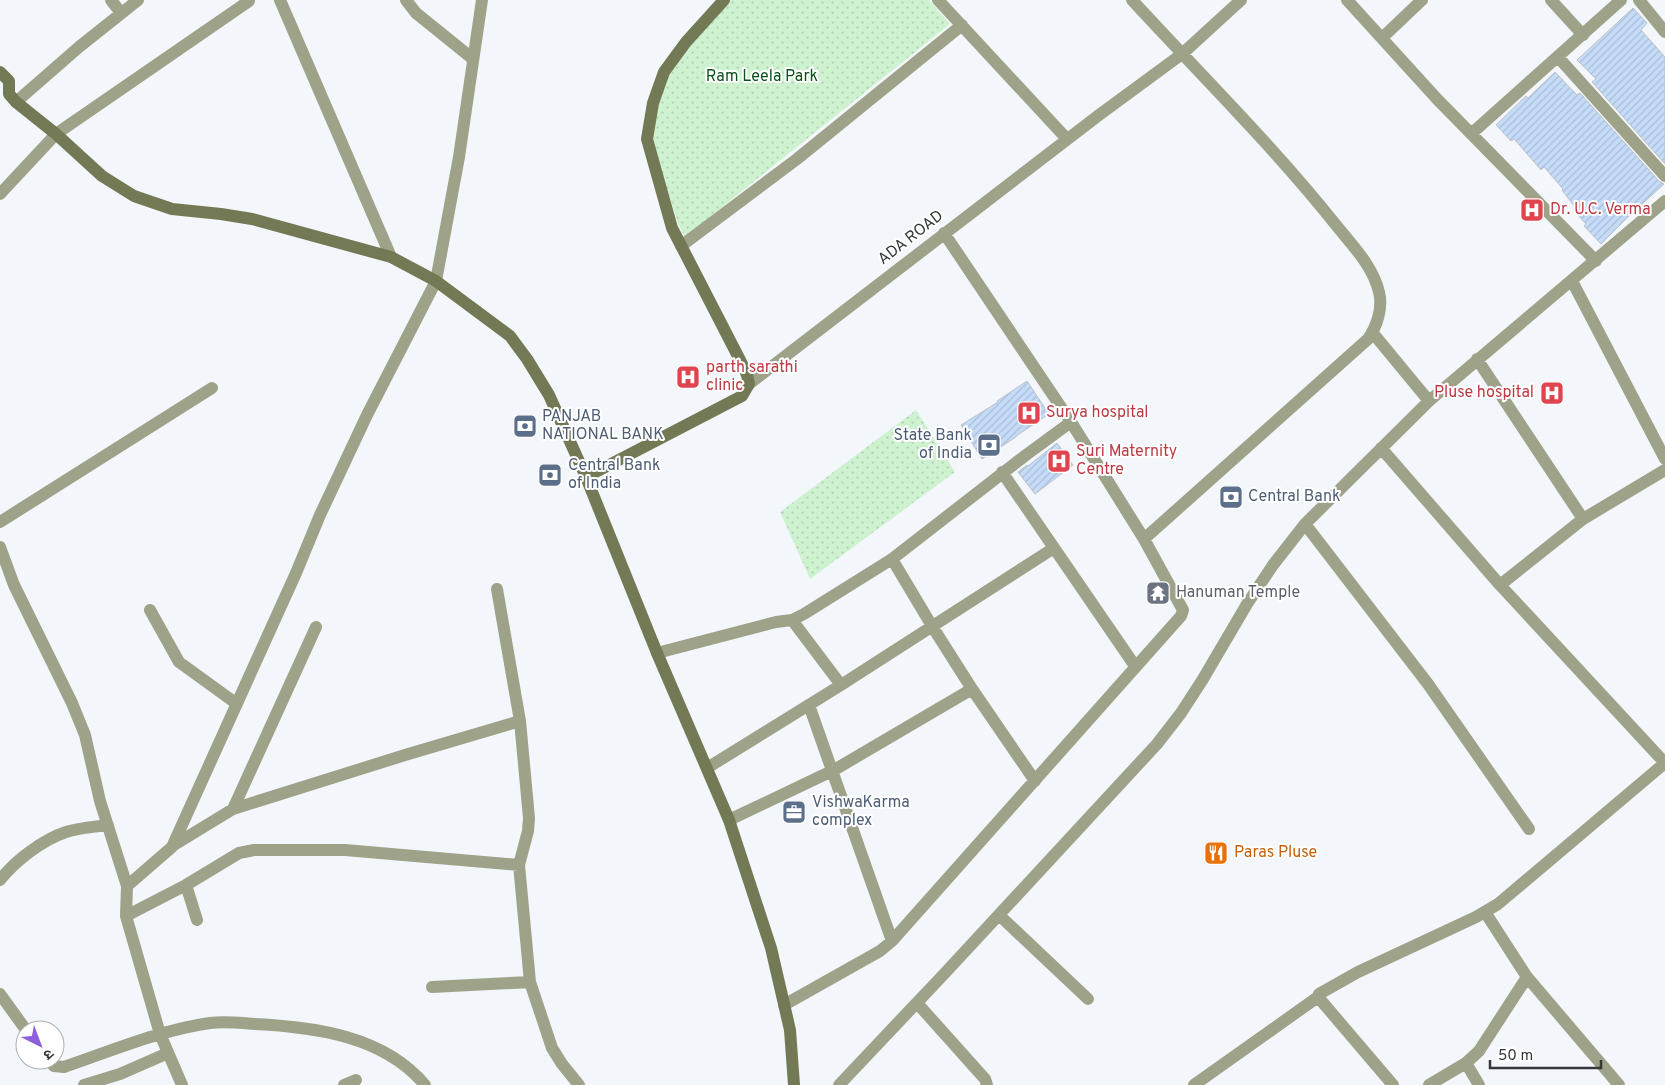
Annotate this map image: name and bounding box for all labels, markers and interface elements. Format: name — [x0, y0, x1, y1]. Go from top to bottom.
park label: Ram Leela Park — [706, 67, 818, 87]
hospital icon: Dr. U.C. Verma — [1519, 197, 1545, 223]
place label: Dr. U.C. Verma — [1550, 200, 1651, 220]
street label: ADA ROAD — [874, 206, 948, 270]
place label: parth sarathi clinic — [706, 358, 798, 396]
hospital icon: parth sarathi clinic — [675, 364, 701, 390]
hospital icon: Pluse hospital — [1539, 380, 1565, 406]
place label: Pluse hospital — [1434, 383, 1534, 403]
hospital icon: Surya hospital — [1016, 400, 1042, 426]
place label: Surya hospital — [1046, 403, 1149, 423]
place label: PANJAB NATIONAL BANK — [542, 407, 664, 445]
bank icon: PANJAB NATIONAL BANK — [512, 413, 538, 439]
place label: State Bank of India — [893, 426, 972, 464]
bank icon: State Bank of India — [976, 432, 1002, 458]
place label: Suri Maternity Centre — [1076, 442, 1177, 480]
hospital icon: Suri Maternity Centre — [1046, 448, 1072, 474]
place label: Central Bank of India — [568, 456, 660, 494]
bank icon: Central Bank of India — [537, 462, 563, 488]
bank icon: Central Bank — [1218, 484, 1244, 510]
place label: Central Bank — [1248, 487, 1340, 507]
temple icon: Hanuman Temple — [1145, 580, 1171, 606]
place label: Hanuman Temple — [1176, 583, 1300, 603]
place label: VishwaKarma complex — [812, 793, 910, 831]
office icon: VishwaKarma complex — [781, 799, 807, 825]
restaurant icon: Paras Pluse — [1203, 840, 1229, 866]
place label: Paras Pluse — [1234, 843, 1317, 863]
north arrow — [15, 1020, 65, 1070]
scale bar — [1490, 1038, 1601, 1070]
text: उ — [38, 1044, 56, 1063]
text: 50 m — [1498, 1047, 1533, 1066]

